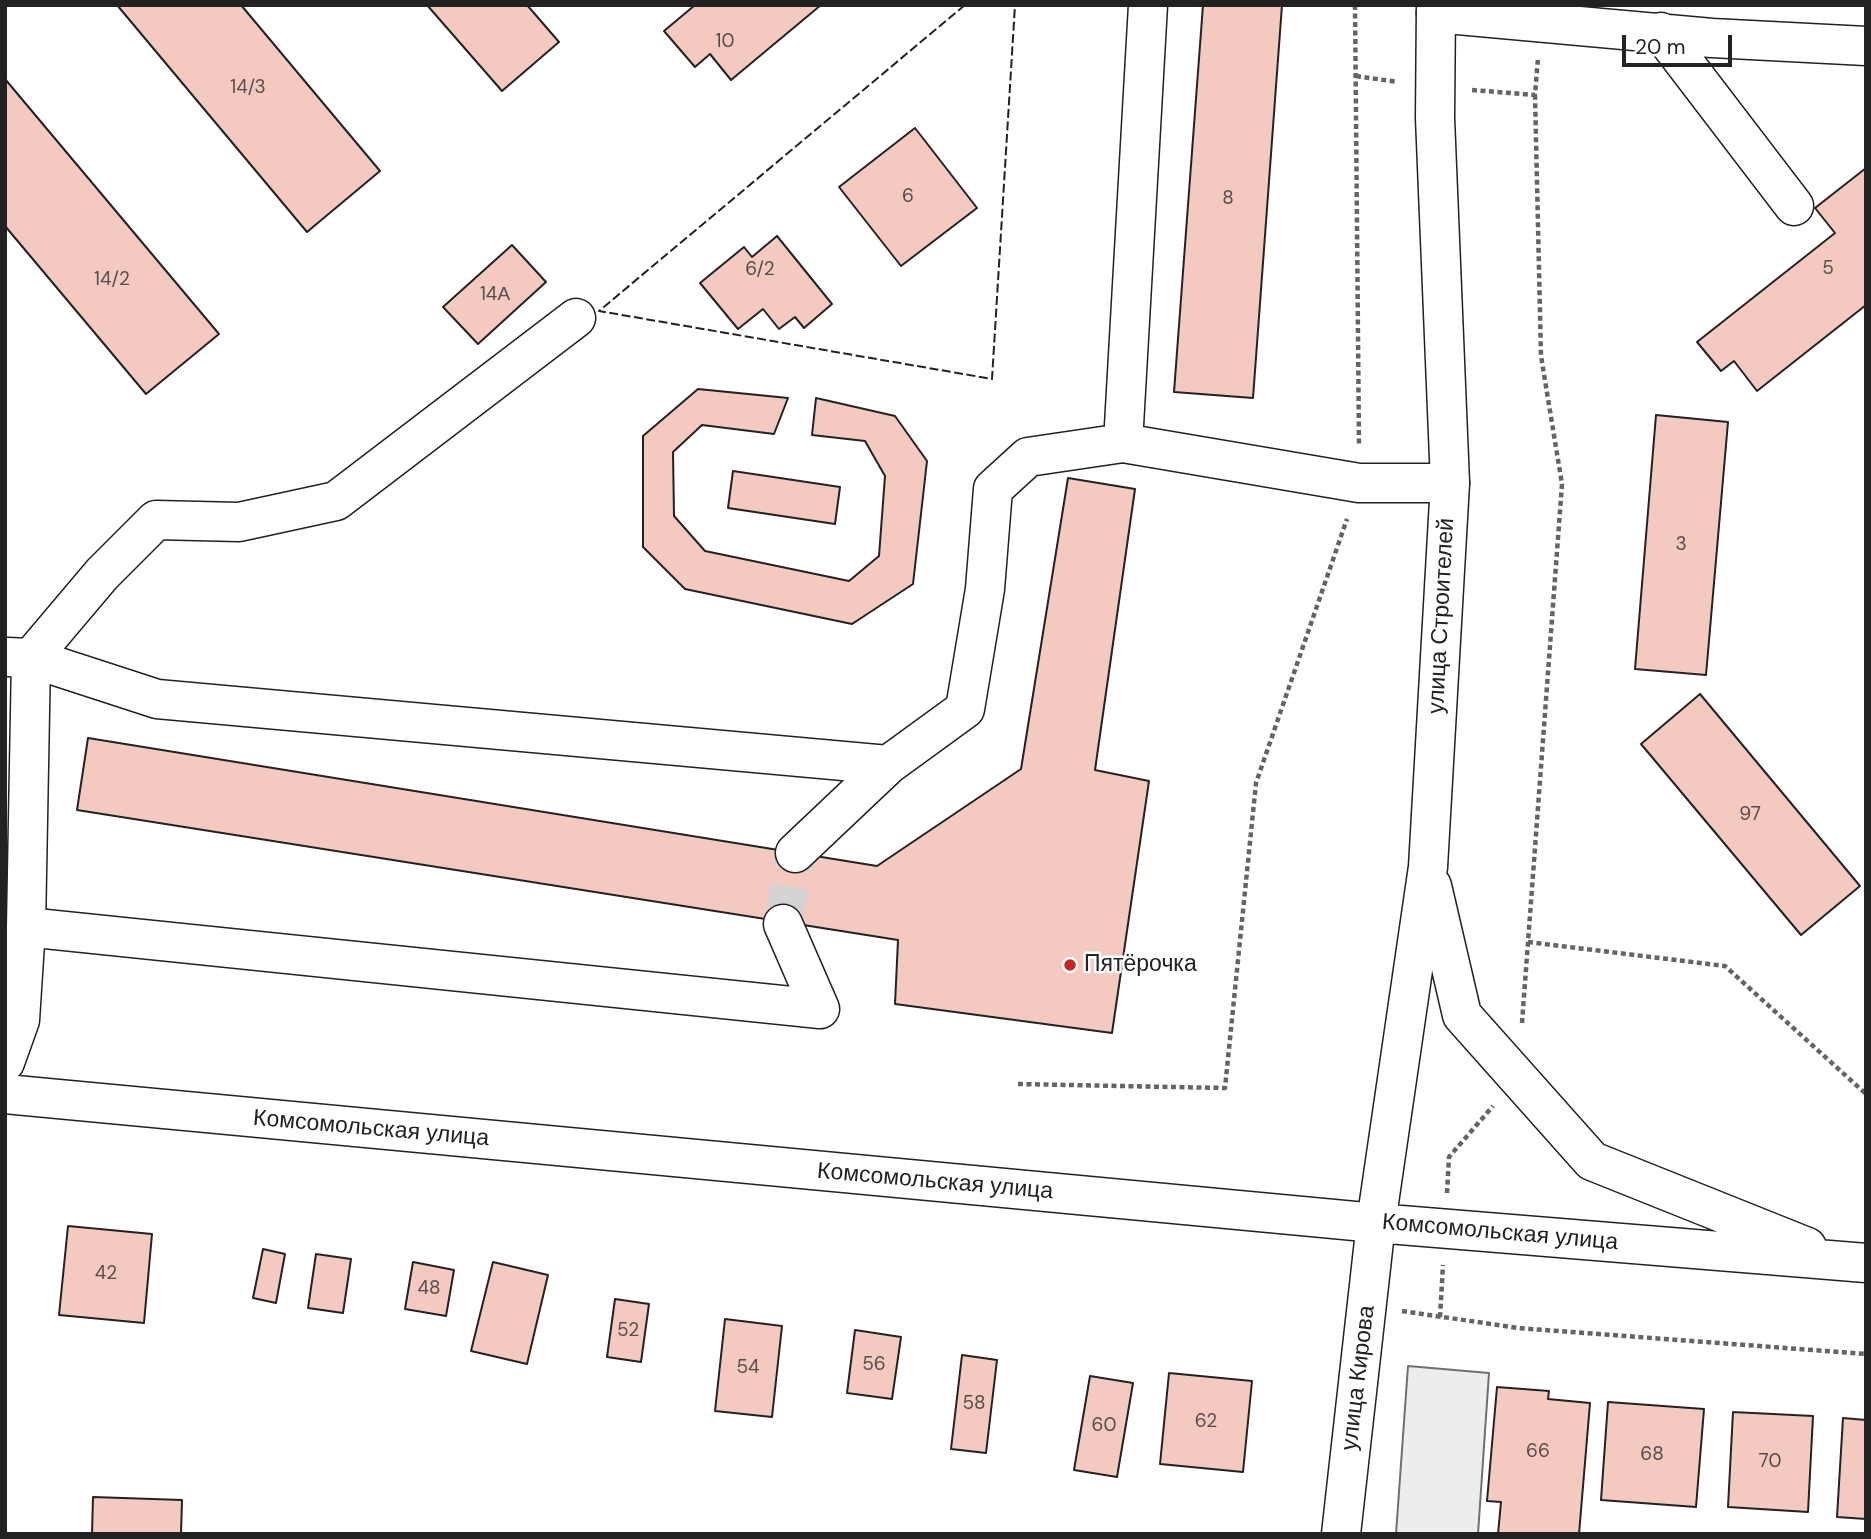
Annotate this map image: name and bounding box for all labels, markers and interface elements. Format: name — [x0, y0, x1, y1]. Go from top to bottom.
scale bar — [1626, 21, 1736, 65]
house number: 10 — [716, 31, 734, 53]
text: 20 m — [1635, 33, 1686, 61]
house number: 14/3 — [230, 77, 266, 99]
house number: 6 — [902, 186, 914, 208]
house number: 8 — [1222, 188, 1234, 210]
house number: 5 — [1822, 258, 1834, 280]
house number: 6/2 — [745, 259, 775, 281]
house number: 14/2 — [94, 269, 130, 291]
house number: 14А — [480, 284, 510, 306]
street label: улица Строителей — [1423, 517, 1461, 715]
house number: 3 — [1675, 534, 1687, 556]
house number: 97 — [1739, 804, 1761, 826]
place label: Пятёрочка — [1084, 951, 1197, 979]
marker: Пятёрочка — [1062, 957, 1078, 973]
street label: Комсомольская улица — [252, 1105, 490, 1153]
street label: Комсомольская улица — [816, 1158, 1054, 1206]
street label: Комсомольская улица — [1381, 1209, 1619, 1257]
house number: 42 — [95, 1263, 117, 1285]
house number: 48 — [417, 1278, 441, 1300]
street label: улица Кирова — [1336, 1304, 1382, 1452]
house number: 52 — [617, 1320, 639, 1342]
house number: 56 — [862, 1354, 886, 1376]
house number: 54 — [736, 1357, 760, 1379]
house number: 58 — [962, 1393, 986, 1415]
house number: 62 — [1195, 1411, 1217, 1433]
house number: 60 — [1092, 1415, 1116, 1437]
house number: 66 — [1526, 1441, 1550, 1463]
house number: 68 — [1640, 1444, 1664, 1466]
house number: 70 — [1759, 1451, 1781, 1473]

